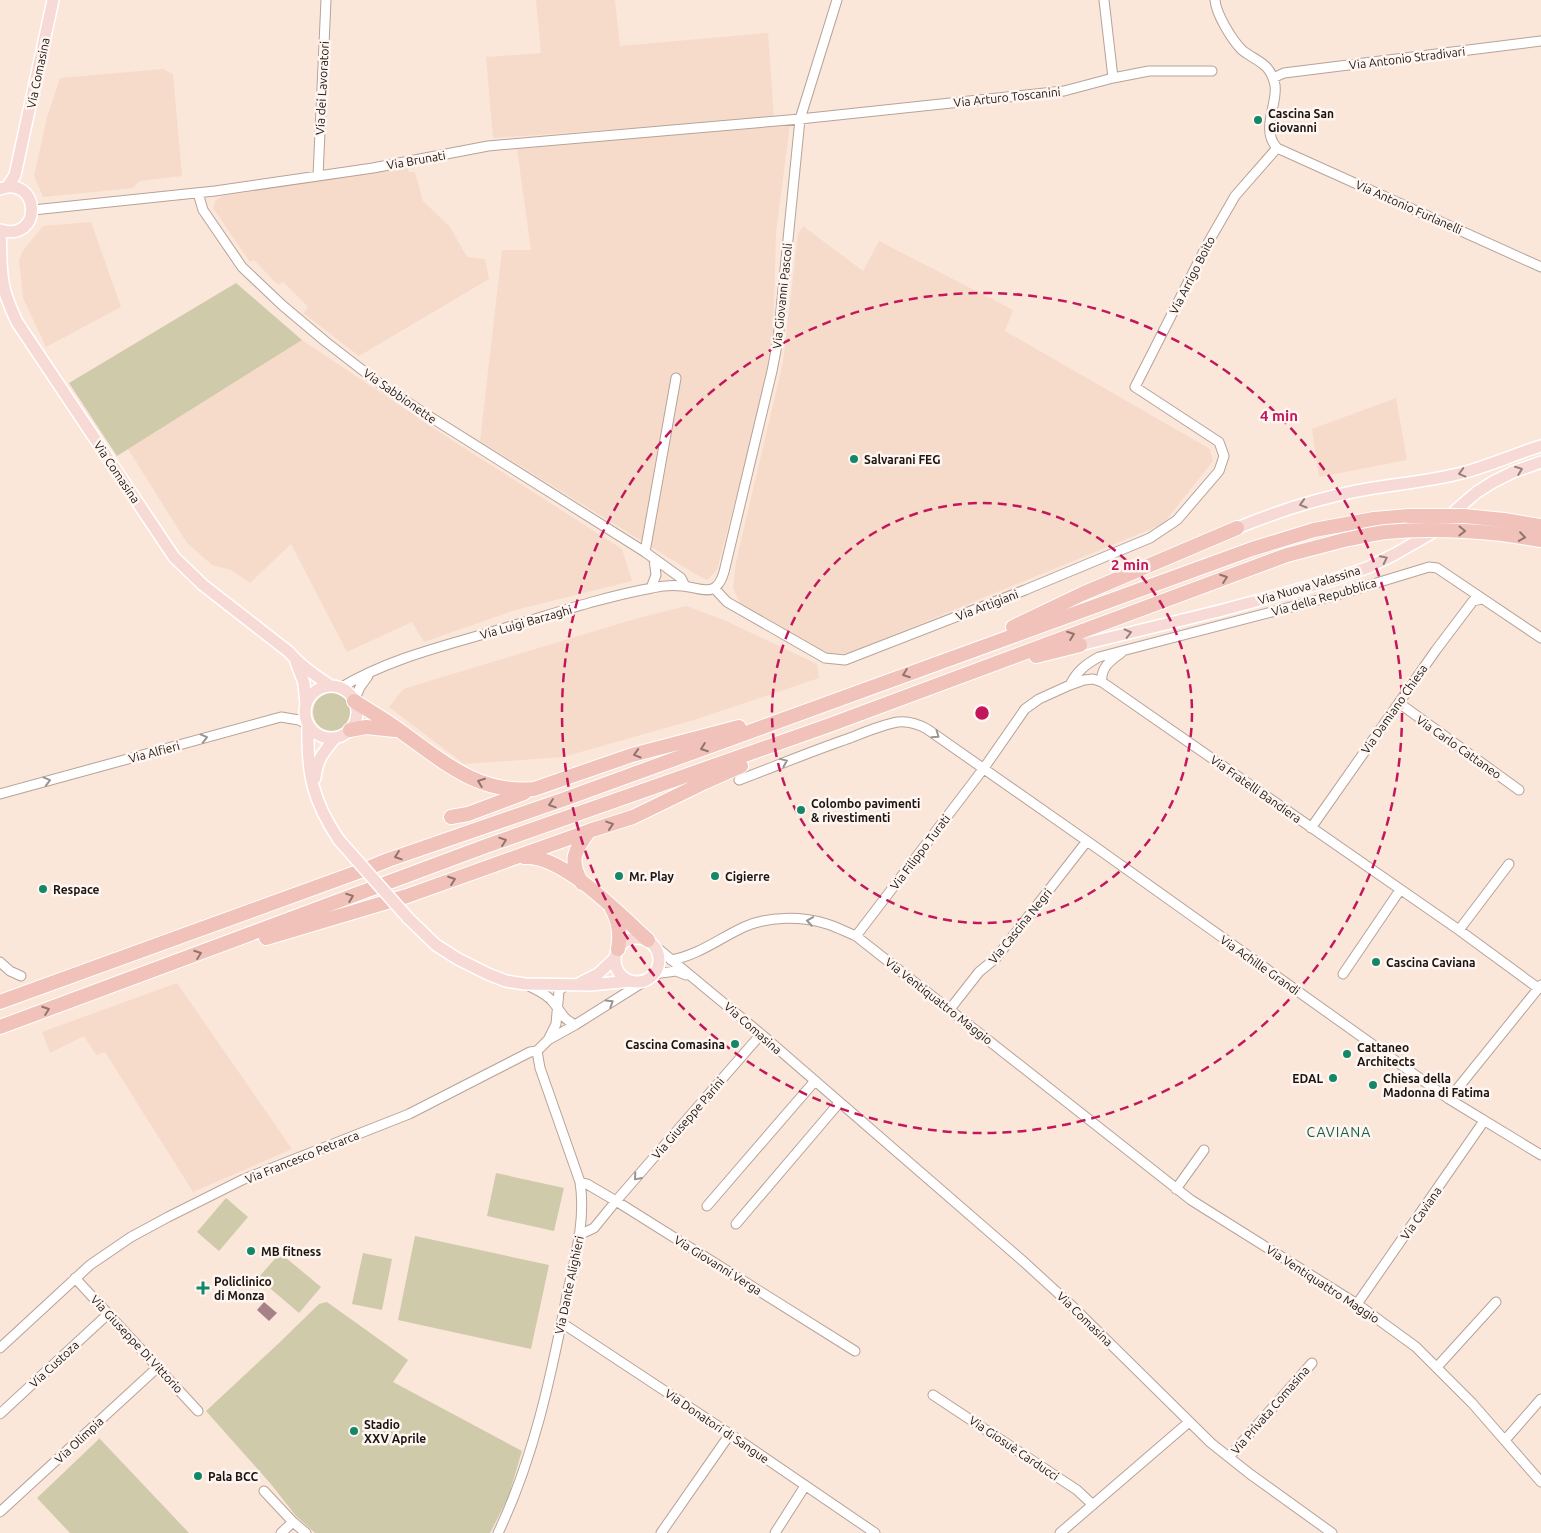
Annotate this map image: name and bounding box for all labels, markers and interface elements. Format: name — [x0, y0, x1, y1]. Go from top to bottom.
street label: Via Comasina — [24, 36, 52, 110]
street label: Via dei Lavoratori — [313, 41, 331, 135]
street label: Via Antonio Stradivari — [1348, 44, 1466, 72]
street label: Via Arturo Toscanini — [953, 85, 1061, 109]
place label: Cascina San Giovanni — [1268, 107, 1334, 134]
marker: Cascina San Giovanni — [1252, 114, 1264, 126]
street label: Via Brunati — [386, 148, 447, 172]
street label: Via Antonio Furlanelli — [1354, 178, 1464, 236]
street label: Via Arrigo Boito — [1167, 234, 1217, 316]
street label: Via Giovanni Pascoli — [770, 242, 794, 349]
street label: Via Sabbionette — [361, 366, 439, 426]
text: 4 min — [1260, 407, 1298, 424]
street label: Via Comasina — [92, 439, 142, 505]
marker: Salvarani FEG — [848, 453, 860, 465]
place label: Salvarani FEG — [864, 453, 941, 466]
one-way arrow — [1514, 466, 1522, 476]
one-way arrow — [1457, 467, 1466, 478]
one-way arrow — [1299, 498, 1307, 508]
one-way arrow — [1458, 526, 1466, 536]
one-way arrow — [1517, 531, 1526, 541]
one-way arrow — [1379, 555, 1388, 565]
text: 2 min — [1111, 556, 1149, 573]
street label: Via Nuova Valassina — [1256, 563, 1362, 607]
one-way arrow — [1219, 574, 1227, 584]
street label: Via della Repubblica — [1270, 576, 1378, 618]
street label: Via Artigiani — [954, 587, 1020, 623]
street label: Via Luigi Barzaghi — [479, 603, 574, 641]
one-way arrow — [1123, 628, 1132, 639]
one-way arrow — [1066, 631, 1075, 641]
street label: Via Damiano Chiesa — [1358, 662, 1430, 756]
one-way arrow — [903, 668, 911, 678]
centre of rings — [973, 704, 991, 722]
street label: Via Carlo Cattaneo — [1414, 713, 1504, 781]
one-way arrow — [930, 729, 940, 738]
one-way arrow — [199, 734, 207, 744]
street label: Via Alfieri — [127, 739, 181, 765]
one-way arrow — [701, 742, 709, 752]
one-way arrow — [633, 748, 641, 758]
street label: Via Fratelli Bandiera — [1208, 753, 1304, 825]
one-way arrow — [779, 758, 788, 769]
one-way arrow — [43, 776, 51, 787]
one-way arrow — [477, 778, 486, 788]
place label: Colombo pavimenti & rivestimenti — [811, 797, 920, 824]
one-way arrow — [548, 798, 556, 808]
marker: Colombo pavimenti & rivestimenti — [795, 804, 807, 816]
street label: Via Filippo Turati — [888, 812, 952, 892]
one-way arrow — [605, 820, 613, 830]
one-way arrow — [498, 837, 507, 847]
one-way arrow — [394, 851, 403, 861]
marker: Mr. Play — [613, 870, 625, 882]
place label: Mr. Play — [629, 870, 674, 883]
marker: Cigierre — [709, 870, 721, 882]
place label: Cigierre — [725, 870, 770, 883]
one-way arrow — [448, 876, 456, 886]
marker: Respace — [37, 883, 49, 895]
place label: Respace — [53, 883, 100, 896]
street label: Via Cascina Negri — [986, 886, 1054, 966]
one-way arrow — [346, 893, 354, 903]
one-way arrow — [805, 916, 813, 927]
street label: Via Achille Grandi — [1218, 933, 1302, 997]
one-way arrow — [194, 950, 202, 960]
street label: Via Ventiquattro Maggio — [883, 955, 995, 1047]
marker: Cascina Caviana — [1370, 956, 1382, 968]
place label: Cascina Caviana — [1386, 956, 1476, 969]
one-way arrow — [605, 1000, 614, 1009]
street label: Via Comasina — [722, 1000, 784, 1056]
one-way arrow — [41, 1006, 50, 1016]
place label: Cascina Comasina — [625, 1038, 725, 1051]
marker: Cascina Comasina — [729, 1038, 741, 1050]
place label: Cattaneo Architects — [1357, 1041, 1415, 1068]
marker: Cattaneo Architects — [1341, 1048, 1353, 1060]
place label: EDAL — [1292, 1072, 1323, 1085]
marker: EDAL — [1327, 1072, 1339, 1084]
place label: Chiesa della Madonna di Fatima — [1383, 1072, 1490, 1099]
street label: Via Giuseppe Parini — [649, 1075, 727, 1161]
marker: Chiesa della Madonna di Fatima — [1367, 1079, 1379, 1091]
district label: CAVIANA — [1307, 1124, 1371, 1140]
street label: Via Francesco Petrarca — [243, 1128, 361, 1186]
one-way arrow — [634, 1171, 643, 1180]
street label: Via Caviana — [1398, 1184, 1444, 1242]
street label: Via Giovanni Verga — [672, 1233, 764, 1297]
street label: Via Dante Alighieri — [552, 1235, 586, 1335]
street label: Via Ventiquattro Maggio — [1264, 1243, 1382, 1325]
marker: MB fitness — [245, 1245, 257, 1257]
place label: MB fitness — [261, 1245, 321, 1258]
place label: Policlinico di Monza — [214, 1275, 272, 1302]
marker: Policlinico di Monza — [196, 1281, 210, 1295]
street label: Via Comasina — [1055, 1289, 1115, 1349]
street label: Via Giuseppe Di Vittorio — [88, 1292, 186, 1396]
street label: Via Custoza — [27, 1338, 81, 1390]
street label: Via Privata Comasina — [1228, 1363, 1312, 1457]
street label: Via Donatori di Sangue — [663, 1386, 771, 1466]
street label: Via Giosuè Carducci — [967, 1413, 1061, 1483]
street label: Via Olimpia — [52, 1414, 106, 1466]
place label: Stadio XXV Aprile — [364, 1418, 426, 1445]
marker: Stadio XXV Aprile — [348, 1425, 360, 1437]
marker: Pala BCC — [192, 1470, 204, 1482]
place label: Pala BCC — [208, 1470, 258, 1483]

